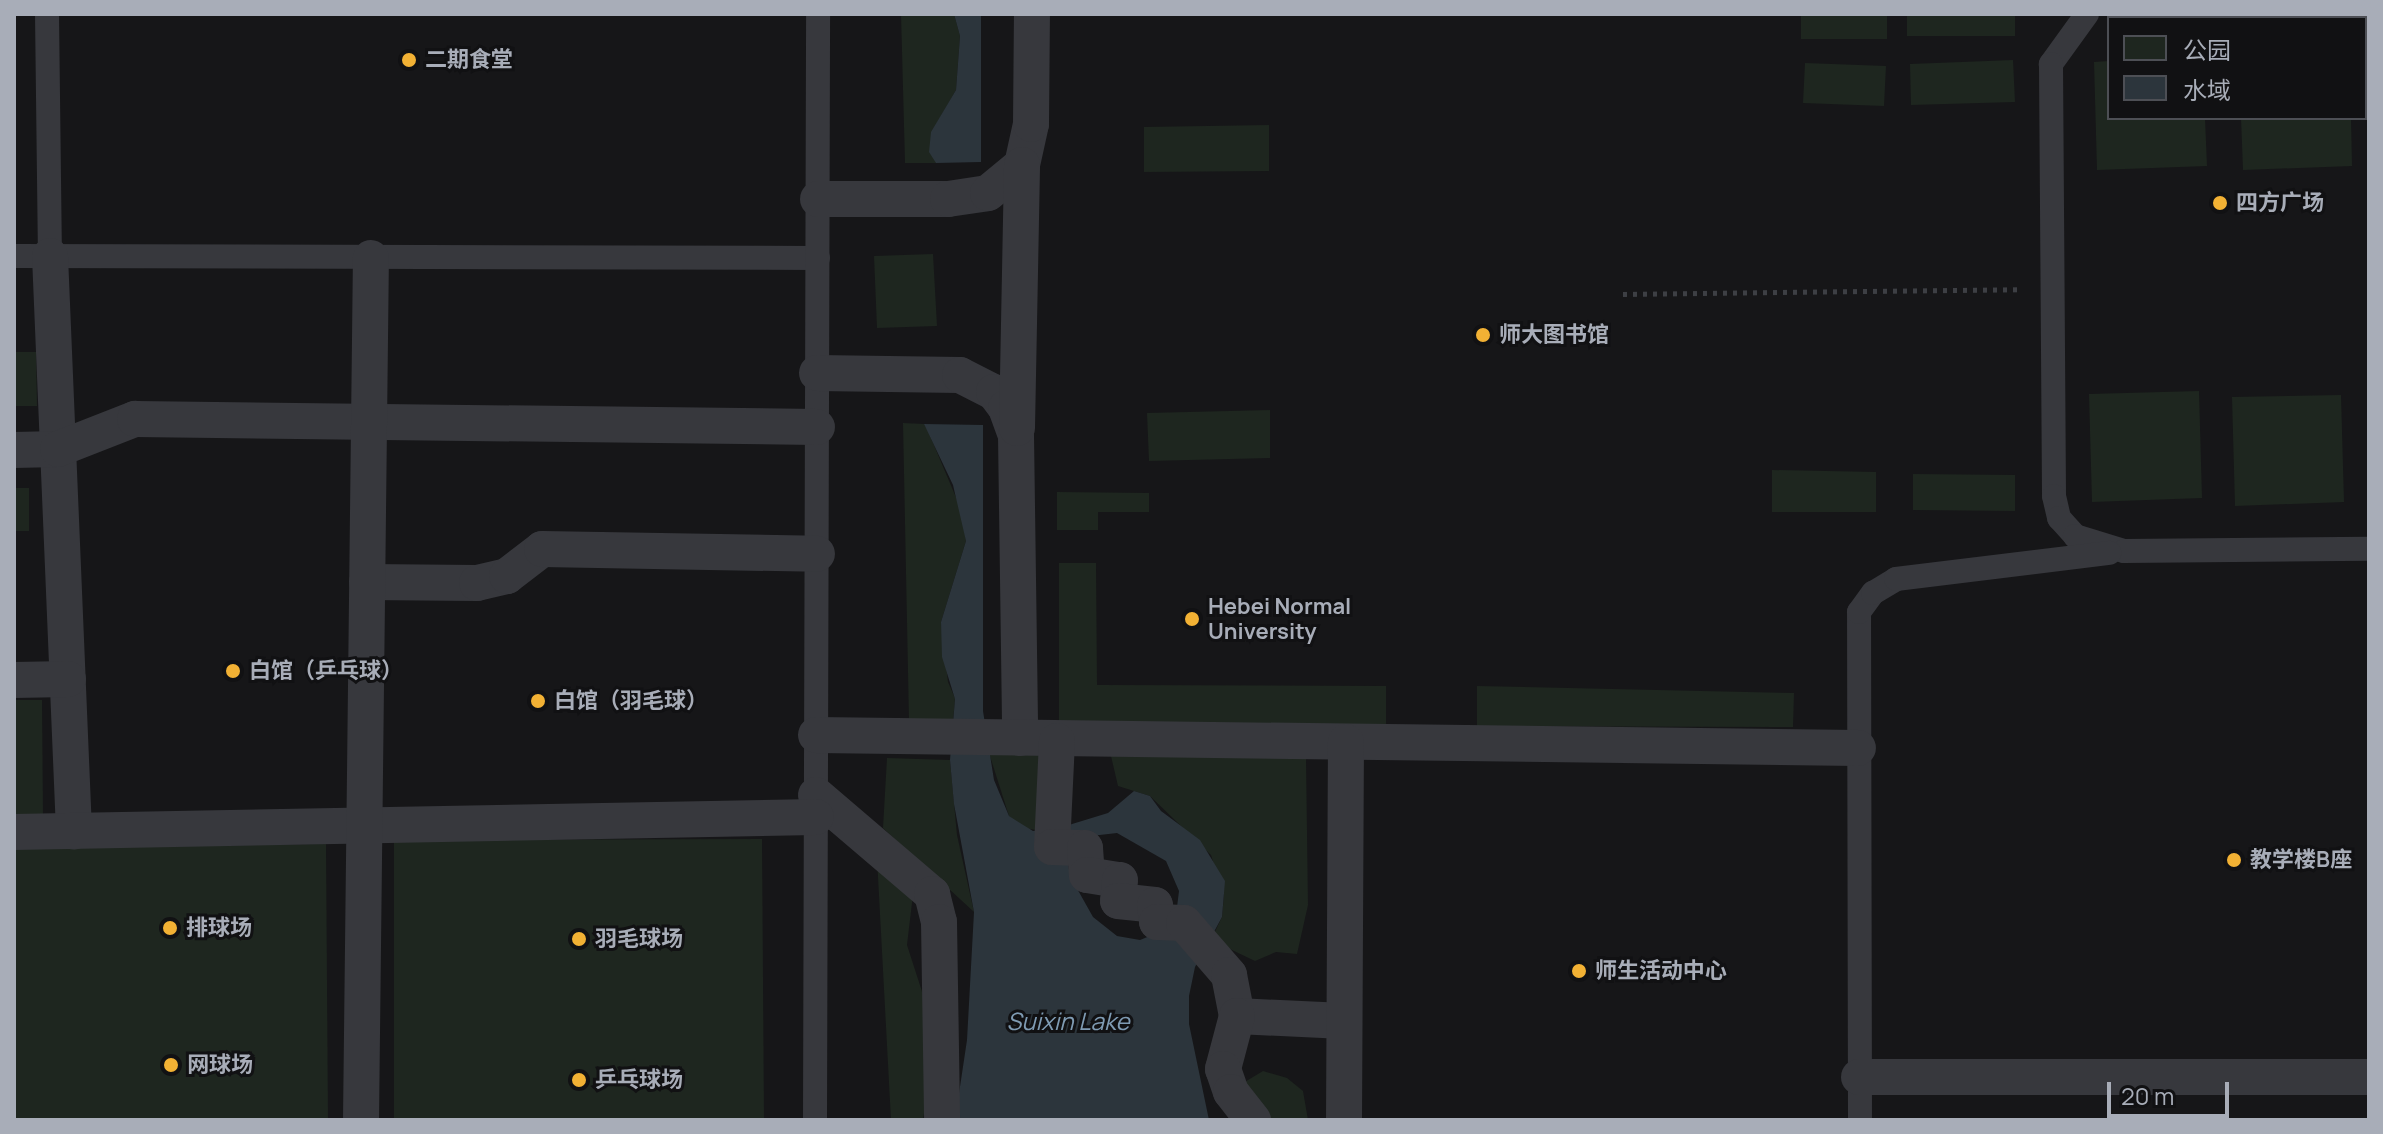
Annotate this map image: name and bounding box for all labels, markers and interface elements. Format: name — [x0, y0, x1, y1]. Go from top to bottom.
legend — [2107, 16, 2367, 120]
text: 公园 — [2183, 33, 2231, 66]
place label: 二期食堂 — [425, 47, 513, 73]
marker: 二期食堂 — [400, 51, 418, 69]
text: 水域 — [2183, 73, 2231, 106]
place label: 四方广场 — [2236, 190, 2324, 216]
marker: 四方广场 — [2211, 194, 2229, 212]
place label: 师大图书馆 — [1499, 322, 1609, 348]
marker: 师大图书馆 — [1474, 326, 1492, 344]
place label: Hebei Normal University — [1208, 593, 1351, 644]
marker: Hebei Normal University — [1183, 610, 1201, 628]
place label: 白馆（乒乓球） — [249, 658, 403, 684]
marker: 白馆（乒乓球） — [224, 662, 242, 680]
place label: 白馆（羽毛球） — [554, 688, 708, 714]
marker: 白馆（羽毛球） — [529, 692, 547, 710]
place label: 教学楼B座 — [2250, 847, 2352, 873]
marker: 教学楼B座 — [2225, 851, 2243, 869]
place label: 排球场 — [186, 915, 252, 941]
marker: 排球场 — [161, 919, 179, 937]
place label: 羽毛球场 — [595, 926, 683, 952]
marker: 羽毛球场 — [570, 930, 588, 948]
place label: 师生活动中心 — [1595, 958, 1727, 984]
marker: 师生活动中心 — [1570, 962, 1588, 980]
water label: Suixin Lake — [1006, 1007, 1130, 1035]
place label: 网球场 — [187, 1052, 253, 1078]
marker: 网球场 — [162, 1056, 180, 1074]
scale bar — [2111, 1066, 2233, 1116]
place label: 乒乓球场 — [595, 1067, 683, 1093]
marker: 乒乓球场 — [570, 1071, 588, 1089]
text: 20 m — [2121, 1079, 2174, 1112]

